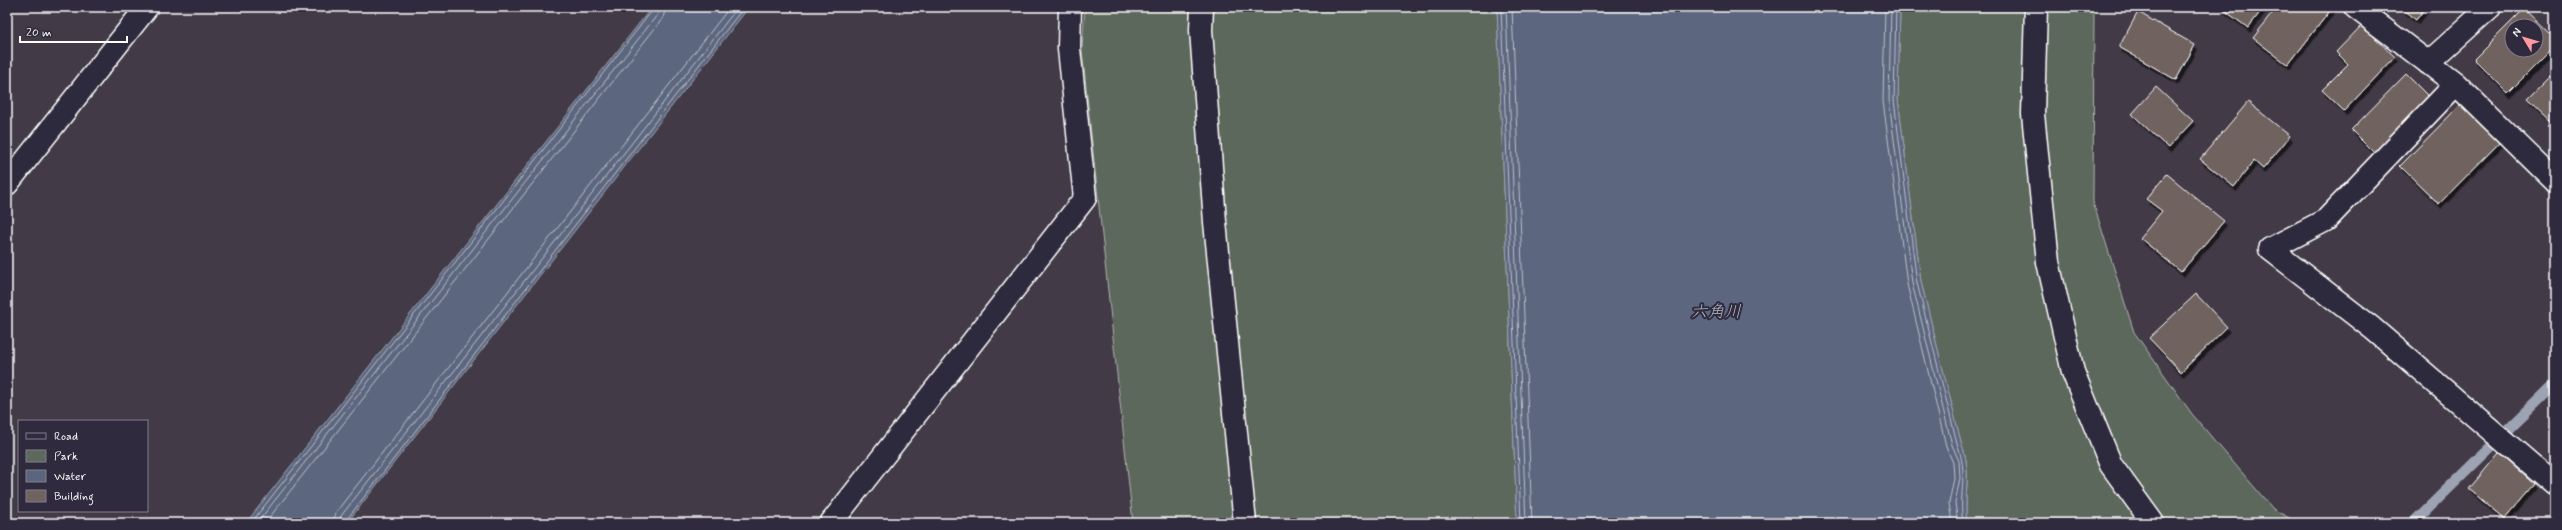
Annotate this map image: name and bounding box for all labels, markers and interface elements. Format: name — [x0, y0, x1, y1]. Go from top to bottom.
scale bar — [20, 18, 127, 44]
north arrow — [2504, 18, 2544, 58]
text: 20 m — [26, 25, 52, 41]
text: N — [2509, 25, 2525, 40]
water label: 六角川 — [1691, 301, 1742, 323]
legend — [18, 420, 148, 512]
text: Road — [54, 429, 78, 445]
text: Park — [54, 449, 78, 465]
text: Water — [54, 469, 86, 485]
text: Building — [54, 489, 94, 506]

